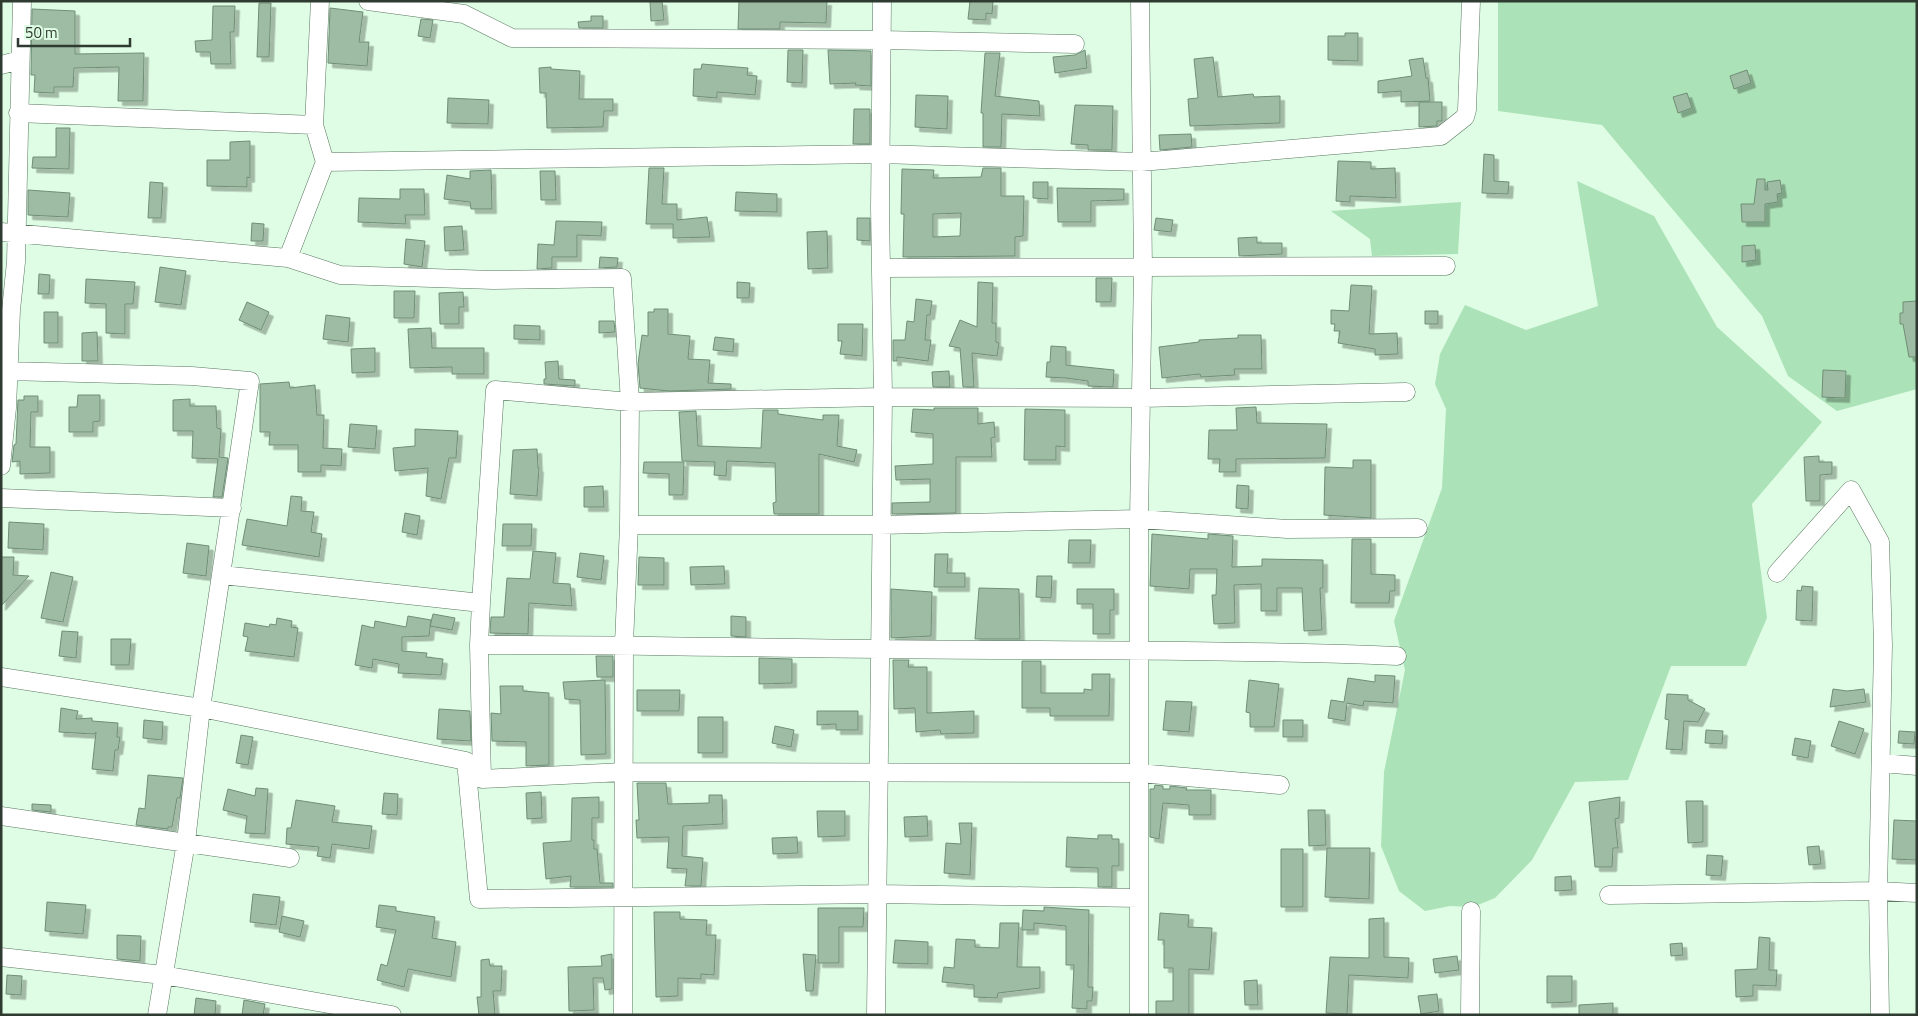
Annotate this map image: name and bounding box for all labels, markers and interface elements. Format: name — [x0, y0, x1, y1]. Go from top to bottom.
scale bar — [18, 15, 130, 47]
text: 50 m — [25, 21, 58, 44]

